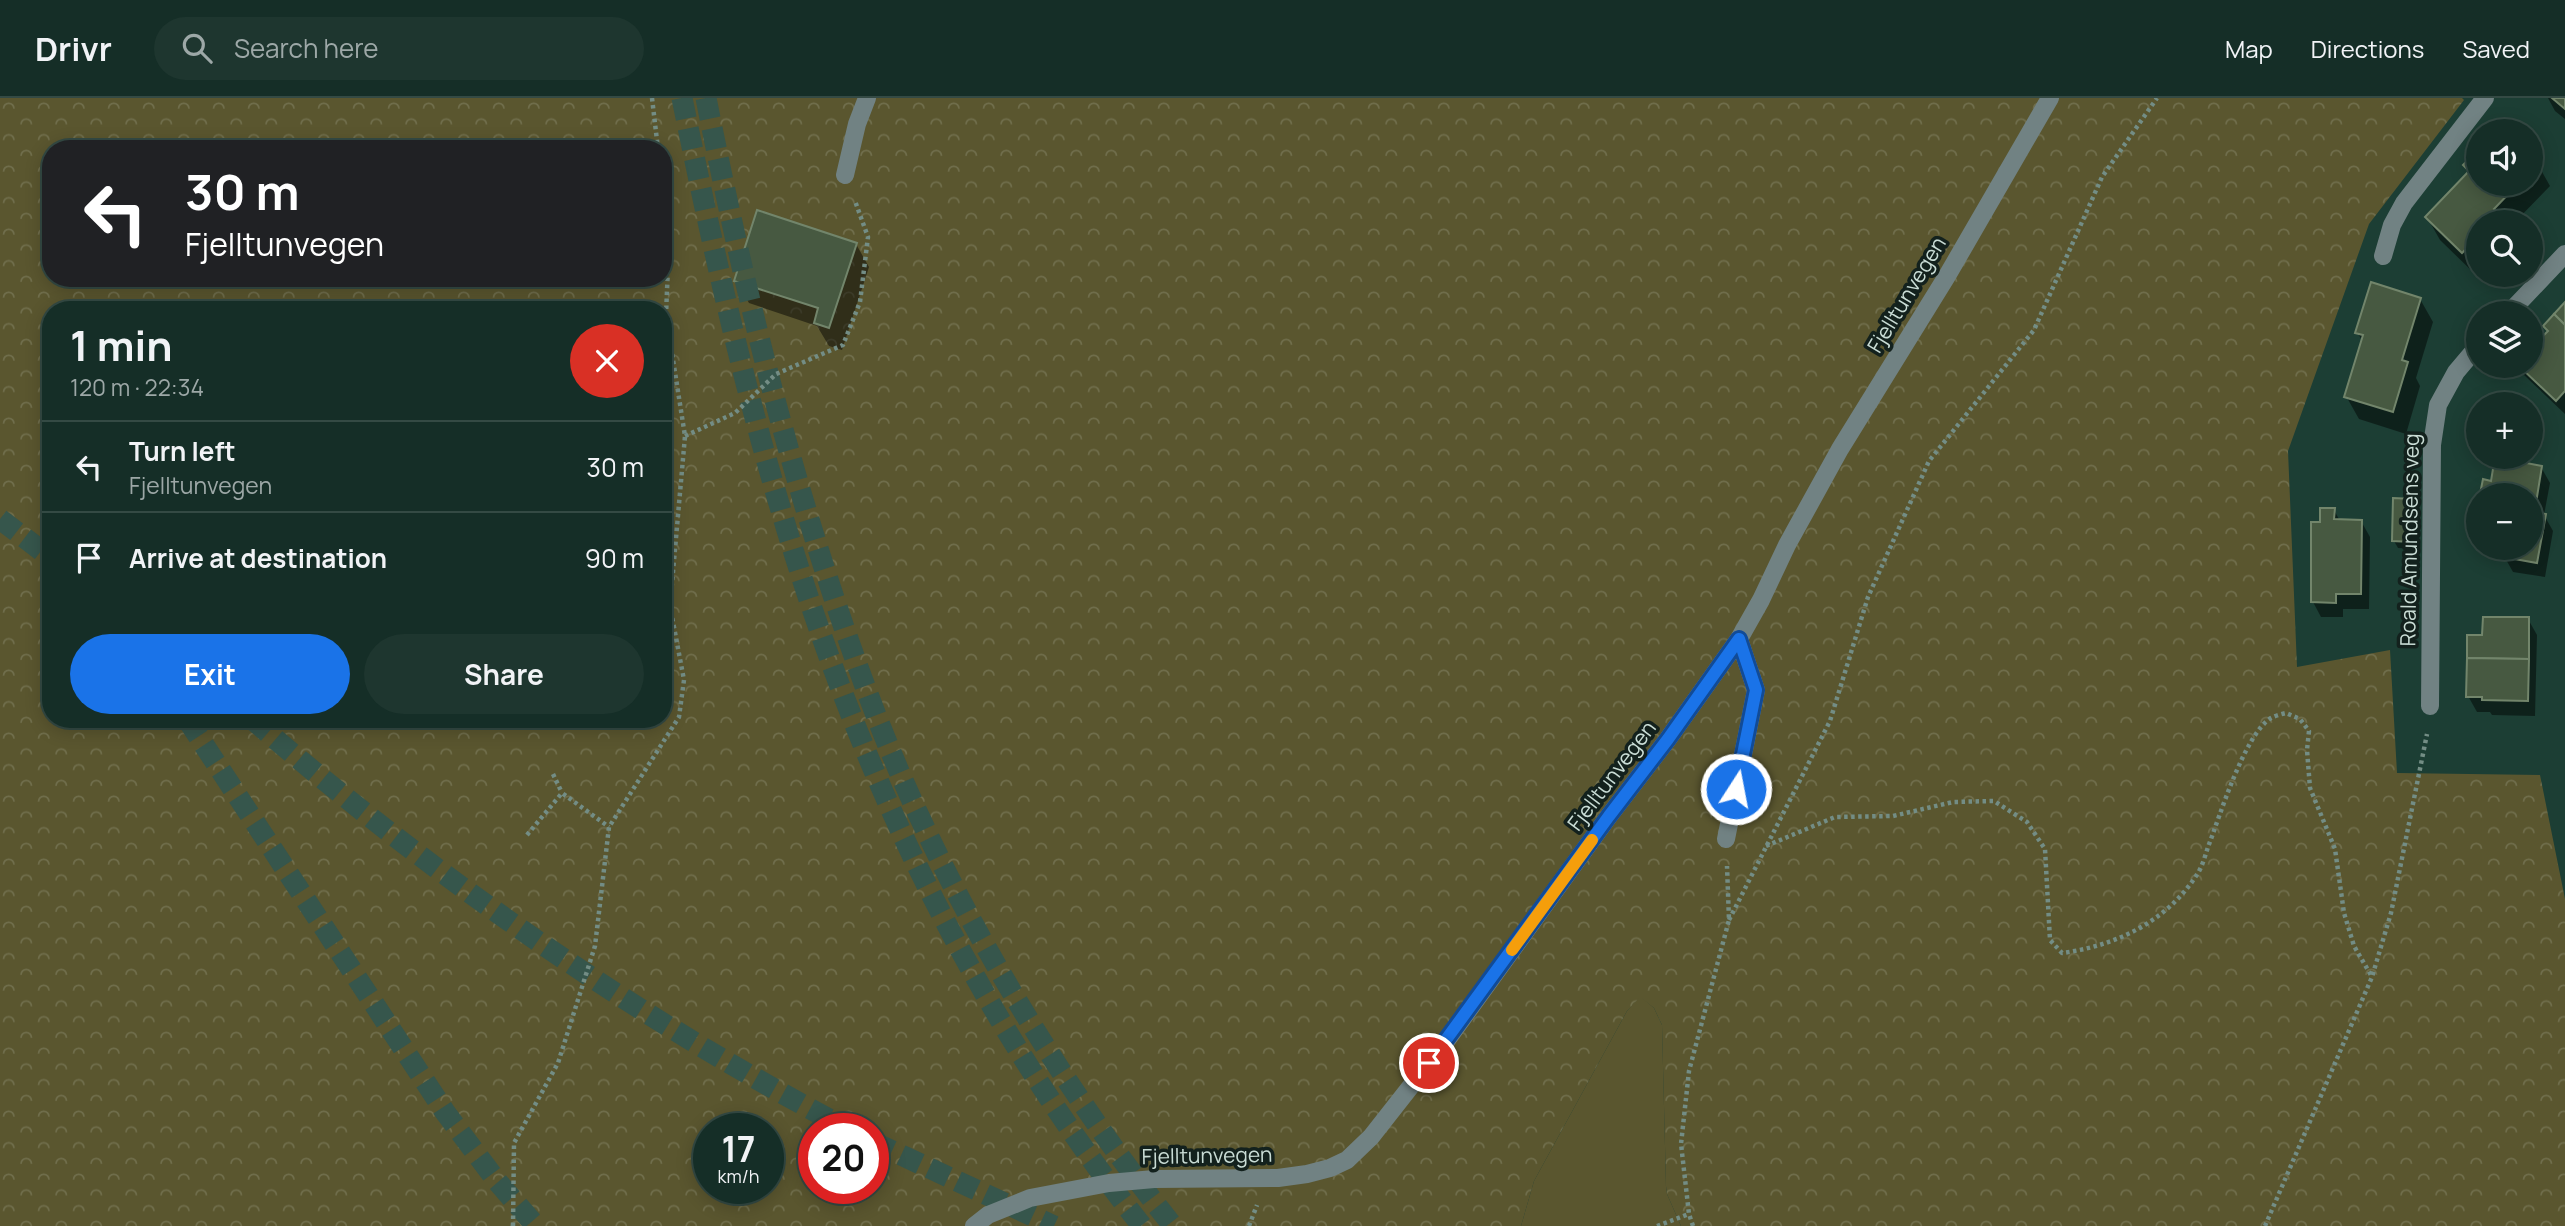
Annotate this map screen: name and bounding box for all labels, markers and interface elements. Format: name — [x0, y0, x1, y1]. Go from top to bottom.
search box — [154, 17, 644, 80]
text: Drivr — [35, 26, 112, 71]
icon: search — [178, 29, 216, 67]
text: Search here — [234, 30, 378, 66]
text: Map — [2225, 32, 2273, 65]
text: Directions — [2311, 32, 2424, 65]
text: Saved — [2462, 32, 2530, 65]
map controls — [2466, 119, 2543, 560]
button: sound — [2466, 119, 2543, 196]
text: 30 m — [185, 158, 300, 225]
icon: left — [70, 168, 161, 259]
button: search — [2466, 210, 2543, 287]
text: Fjelltunvegen — [185, 222, 384, 266]
street label: Fjelltunvegen — [1860, 231, 1952, 358]
button: layers — [2466, 301, 2543, 378]
text: 1 min — [70, 316, 173, 374]
button: close — [570, 324, 644, 398]
text: 120 m · 22:34 — [70, 371, 204, 403]
button: + — [2466, 392, 2543, 469]
text: Turn left — [129, 433, 236, 469]
street label: Roald Amundsens veg — [2393, 433, 2425, 647]
icon: left — [70, 448, 108, 486]
text: 30 m — [587, 449, 644, 485]
text: Fjelltunvegen — [129, 469, 272, 501]
button: − — [2466, 483, 2543, 560]
icon: arrive — [70, 539, 108, 577]
text: Arrive at destination — [129, 540, 387, 576]
text: 90 m — [585, 540, 644, 576]
button: Exit — [70, 634, 350, 714]
button: Share — [364, 634, 644, 714]
street label: Fjelltunvegen — [1561, 715, 1662, 836]
position arrow — [1699, 752, 1773, 826]
pin — [1399, 1033, 1459, 1093]
icon: arrive — [1410, 1044, 1448, 1082]
speed limit sign: 20 — [798, 1113, 889, 1204]
text: 17 — [721, 1125, 756, 1173]
street label: Fjelltunvegen — [1141, 1140, 1273, 1170]
text: km/h — [718, 1164, 759, 1188]

